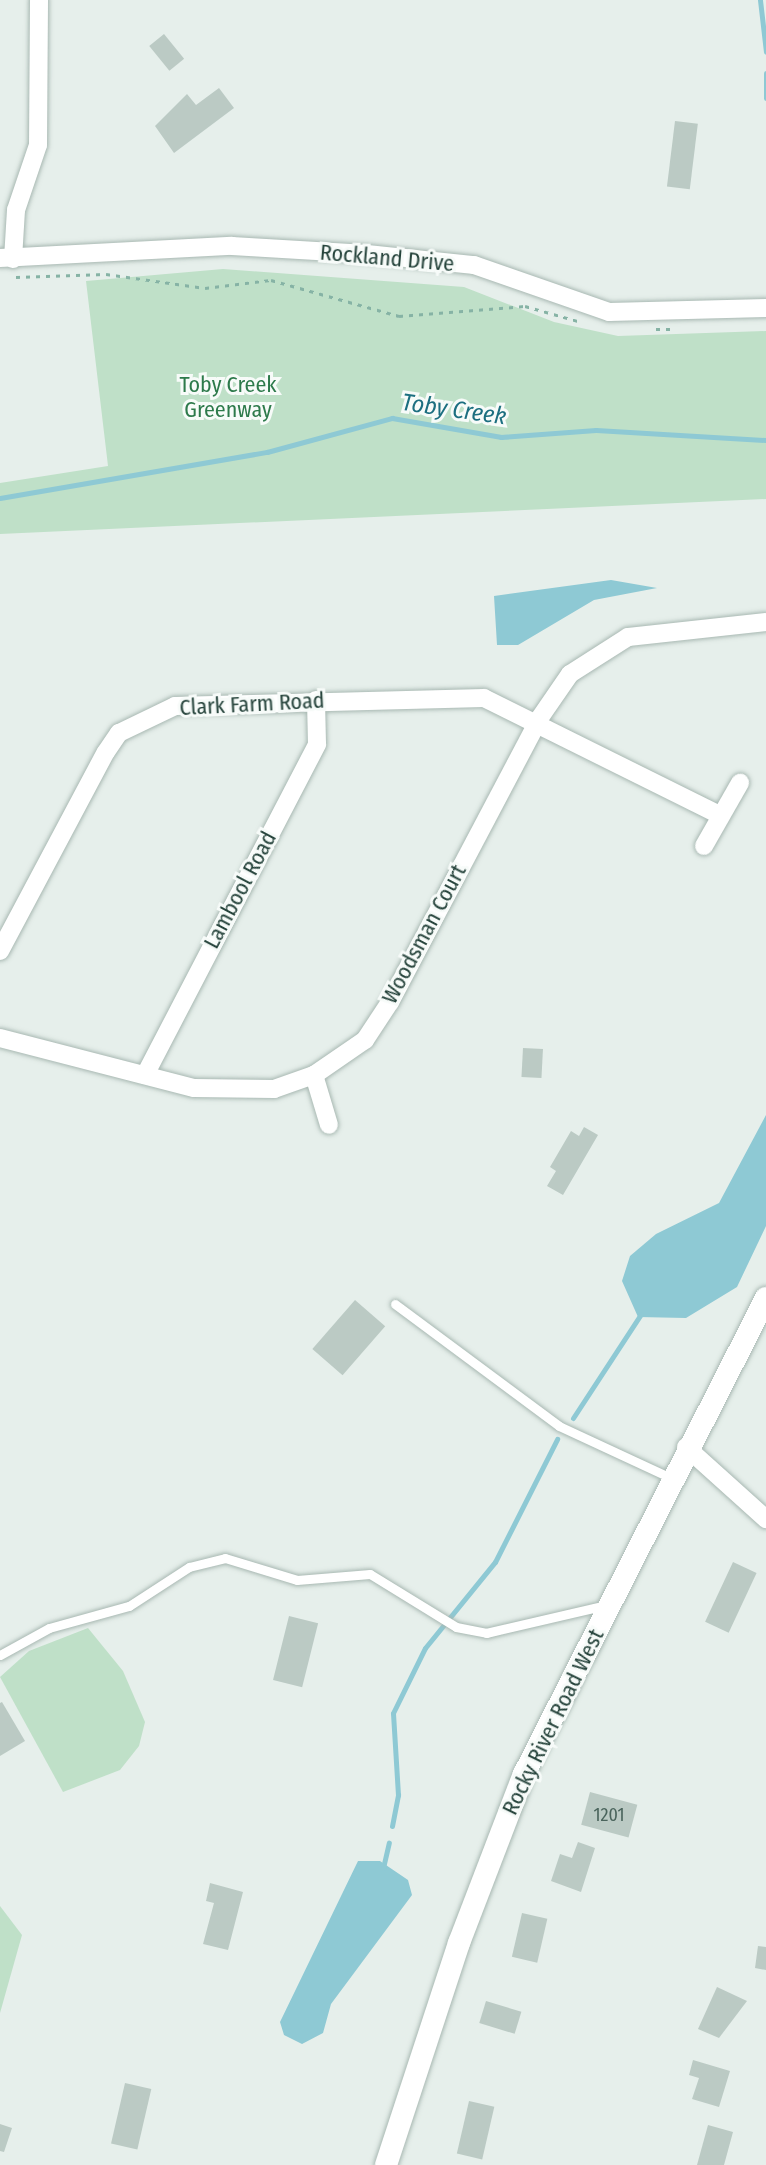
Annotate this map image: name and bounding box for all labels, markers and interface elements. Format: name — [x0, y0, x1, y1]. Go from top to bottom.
street label: Rockland Drive — [319, 239, 455, 277]
park label: Toby Creek Greenway — [179, 371, 277, 422]
water label: Toby Creek — [400, 388, 508, 432]
street label: Clark Farm Road — [179, 687, 325, 721]
street label: Lambool Road — [198, 827, 282, 953]
street label: Woodsman Court — [376, 860, 472, 1008]
street label: Rocky River Road West — [497, 1625, 609, 1819]
house number: 1201 — [594, 1804, 624, 1826]

